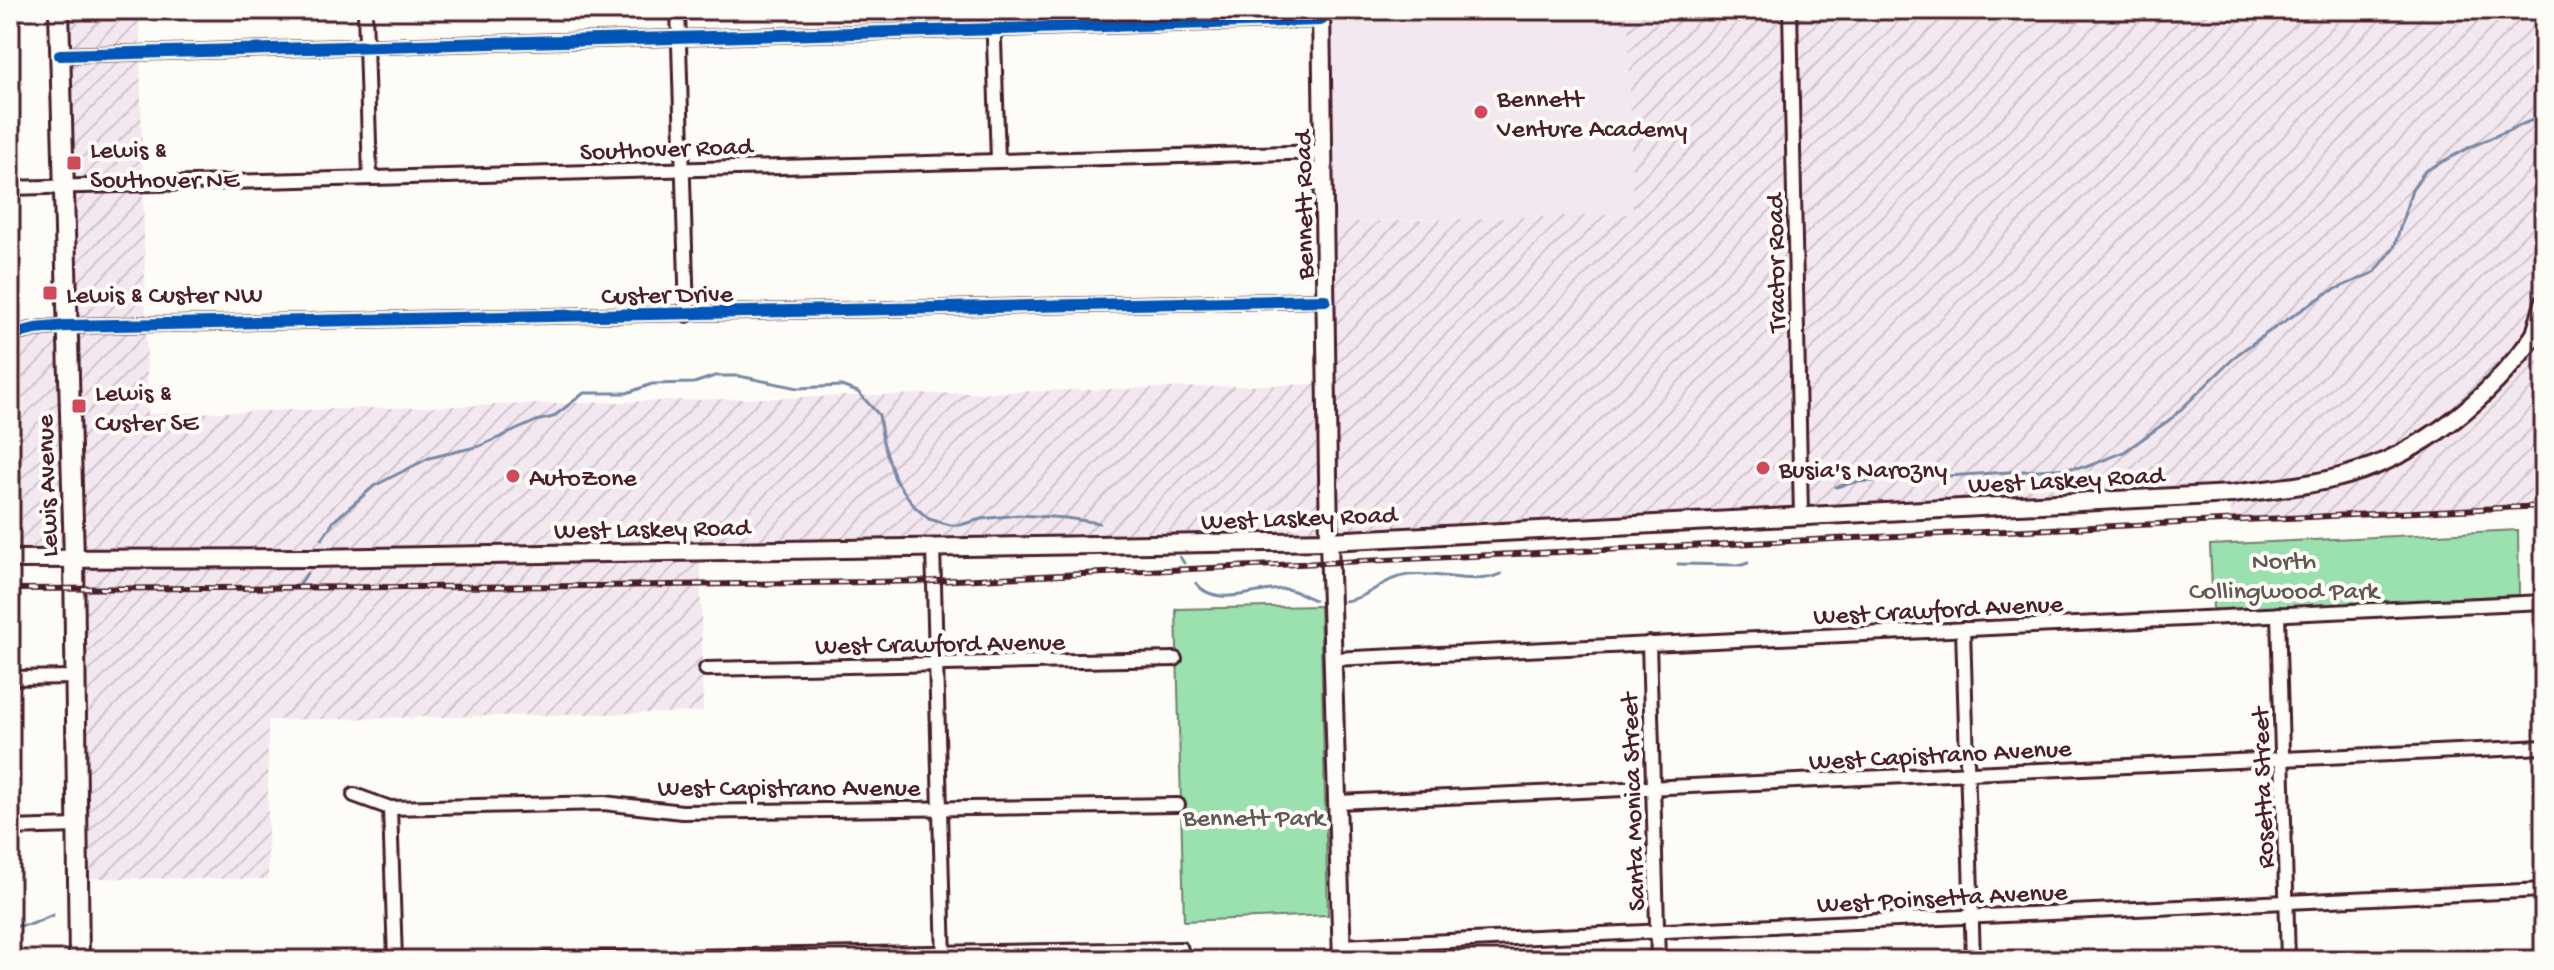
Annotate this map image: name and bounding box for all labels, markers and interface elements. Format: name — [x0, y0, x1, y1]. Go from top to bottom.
place label: Bennett Venture Academy — [1496, 86, 1688, 147]
marker: Bennett Venture Academy — [1472, 103, 1490, 121]
street label: Bennett Road — [1290, 128, 1323, 281]
street label: Southover Road — [579, 133, 755, 170]
place label: Lewis & Southover NE — [90, 137, 240, 198]
marker: Lewis & Southover NE — [65, 154, 83, 172]
street label: Tractor Road — [1762, 192, 1795, 335]
street label: Custer Drive — [601, 281, 734, 314]
place label: Lewis & Custer NW — [66, 282, 263, 313]
marker: Lewis & Custer NW — [41, 284, 59, 302]
place label: Lewis & Custer SE — [95, 380, 199, 441]
marker: Lewis & Custer SE — [70, 397, 88, 415]
street label: Lewis Avenue — [31, 413, 67, 558]
place label: Busia's Narozny — [1778, 457, 1947, 488]
marker: Busia's Narozny — [1754, 459, 1772, 477]
street label: West Laskey Road — [1967, 462, 2167, 503]
place label: AutoZone — [529, 465, 637, 496]
marker: AutoZone — [504, 467, 522, 485]
street label: West Laskey Road — [1201, 502, 1399, 539]
street label: West Laskey Road — [554, 514, 752, 549]
park label: North Collingwood Park — [2189, 548, 2381, 609]
street label: West Crawford Avenue — [1813, 590, 2064, 635]
street label: West Crawford Avenue — [815, 629, 1066, 664]
street label: Santa Monica Street — [1616, 690, 1655, 911]
street label: Rosetta Street — [2247, 704, 2284, 869]
street label: West Capistrano Avenue — [1808, 735, 2073, 780]
street label: West Capistrano Avenue — [658, 775, 921, 806]
park label: Bennett Park — [1182, 805, 1327, 836]
street label: West Poinsetta Avenue — [1816, 878, 2069, 923]

